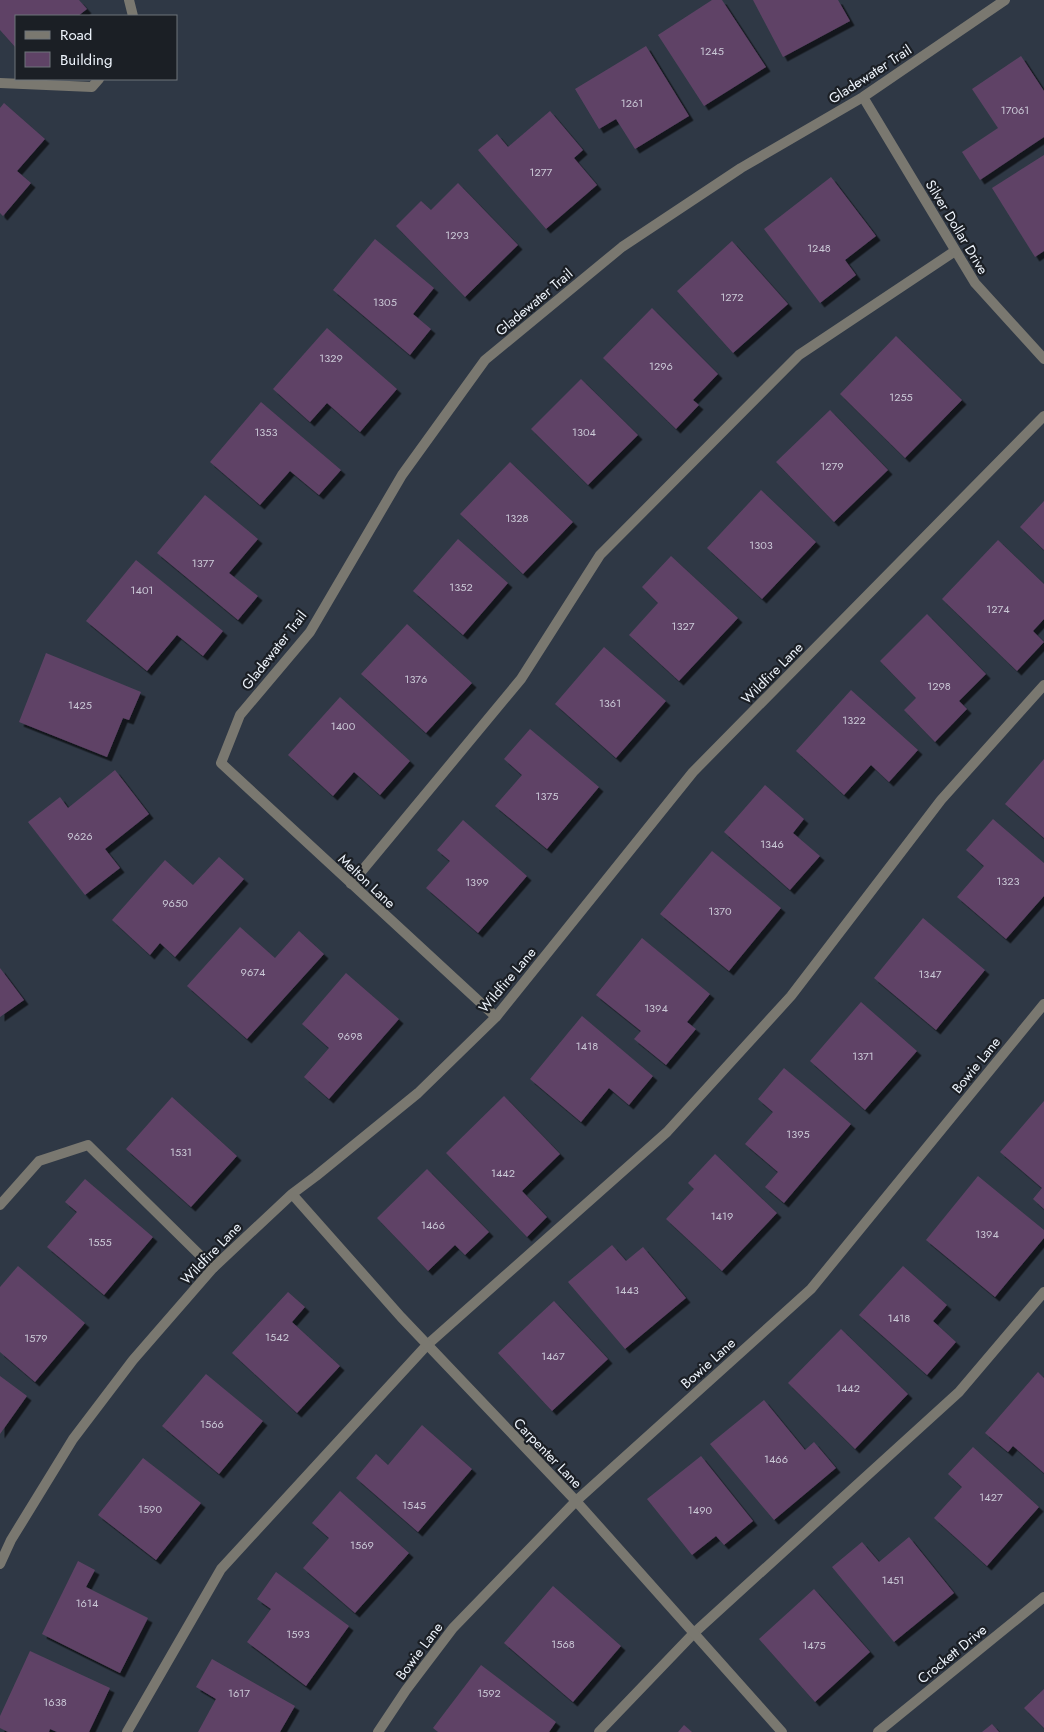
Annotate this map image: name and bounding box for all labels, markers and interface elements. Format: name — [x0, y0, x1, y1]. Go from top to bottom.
legend — [15, 15, 178, 80]
text: Road — [60, 24, 92, 46]
street label: Gladewater Trail — [825, 40, 915, 108]
house number: 1245 — [700, 43, 724, 59]
text: Building — [60, 49, 112, 71]
house number: 1261 — [621, 95, 643, 111]
house number: 17061 — [1001, 102, 1029, 118]
house number: 1277 — [530, 164, 553, 180]
street label: Silver Dollar Drive — [921, 176, 993, 278]
house number: 1293 — [445, 227, 469, 243]
house number: 1248 — [807, 240, 831, 256]
street label: Gladewater Trail — [491, 264, 577, 340]
house number: 1272 — [720, 289, 744, 305]
house number: 1305 — [373, 294, 397, 310]
house number: 1329 — [319, 350, 343, 366]
house number: 1296 — [649, 358, 673, 374]
house number: 1255 — [889, 389, 913, 405]
house number: 1353 — [254, 424, 278, 440]
house number: 1304 — [572, 424, 597, 440]
house number: 1279 — [820, 458, 844, 474]
house number: 1328 — [505, 510, 529, 526]
house number: 1303 — [749, 537, 773, 553]
house number: 1377 — [192, 555, 214, 571]
house number: 1352 — [449, 579, 473, 595]
house number: 1401 — [131, 582, 153, 598]
house number: 1274 — [986, 601, 1010, 617]
street label: Gladewater Trail — [237, 606, 311, 694]
house number: 1327 — [672, 618, 695, 634]
street label: Wildfire Lane — [737, 638, 807, 708]
house number: 1376 — [405, 671, 427, 687]
house number: 1298 — [927, 678, 951, 694]
house number: 1361 — [599, 695, 621, 711]
house number: 1425 — [68, 697, 92, 713]
house number: 1322 — [842, 712, 866, 728]
house number: 1400 — [331, 718, 356, 734]
house number: 1375 — [536, 788, 558, 804]
house number: 9626 — [67, 828, 93, 844]
house number: 1346 — [760, 836, 784, 852]
street label: Melton Lane — [334, 849, 400, 913]
house number: 1323 — [996, 873, 1020, 889]
house number: 1399 — [465, 874, 489, 890]
house number: 9650 — [162, 895, 188, 911]
house number: 1370 — [708, 903, 732, 919]
street label: Wildfire Lane — [474, 943, 540, 1017]
house number: 9674 — [241, 964, 266, 980]
house number: 1347 — [918, 966, 942, 982]
house number: 1394 — [644, 1000, 668, 1016]
house number: 9698 — [337, 1028, 363, 1044]
street label: Bowie Lane — [947, 1033, 1005, 1097]
house number: 1418 — [576, 1038, 598, 1054]
house number: 1371 — [852, 1048, 874, 1064]
house number: 1395 — [786, 1126, 810, 1142]
house number: 1531 — [170, 1144, 192, 1160]
house number: 1442 — [491, 1165, 515, 1181]
house number: 1419 — [711, 1208, 733, 1224]
street label: Wildfire Lane — [176, 1217, 246, 1289]
house number: 1466 — [421, 1217, 445, 1233]
house number: 1394 — [975, 1226, 999, 1242]
house number: 1555 — [88, 1234, 112, 1250]
house number: 1443 — [615, 1282, 639, 1298]
house number: 1418 — [888, 1310, 910, 1326]
house number: 1542 — [265, 1329, 289, 1345]
house number: 1579 — [24, 1330, 48, 1346]
street label: Bowie Lane — [676, 1333, 740, 1393]
house number: 1467 — [541, 1348, 565, 1364]
house number: 1442 — [836, 1380, 860, 1396]
street label: Carpenter Lane — [509, 1413, 587, 1493]
house number: 1566 — [200, 1416, 224, 1432]
house number: 1466 — [764, 1451, 788, 1467]
house number: 1427 — [979, 1489, 1003, 1505]
house number: 1545 — [402, 1497, 426, 1513]
house number: 1590 — [138, 1501, 162, 1517]
house number: 1490 — [688, 1502, 713, 1518]
house number: 1569 — [350, 1537, 374, 1553]
house number: 1451 — [882, 1572, 904, 1588]
house number: 1614 — [76, 1595, 99, 1611]
street label: Bowie Lane — [391, 1618, 447, 1684]
street label: Crockett Drive — [913, 1620, 991, 1688]
house number: 1593 — [286, 1626, 310, 1642]
house number: 1568 — [551, 1636, 575, 1652]
house number: 1475 — [802, 1637, 826, 1653]
house number: 1617 — [228, 1685, 250, 1701]
house number: 1592 — [477, 1685, 501, 1701]
house number: 1638 — [43, 1694, 67, 1710]

